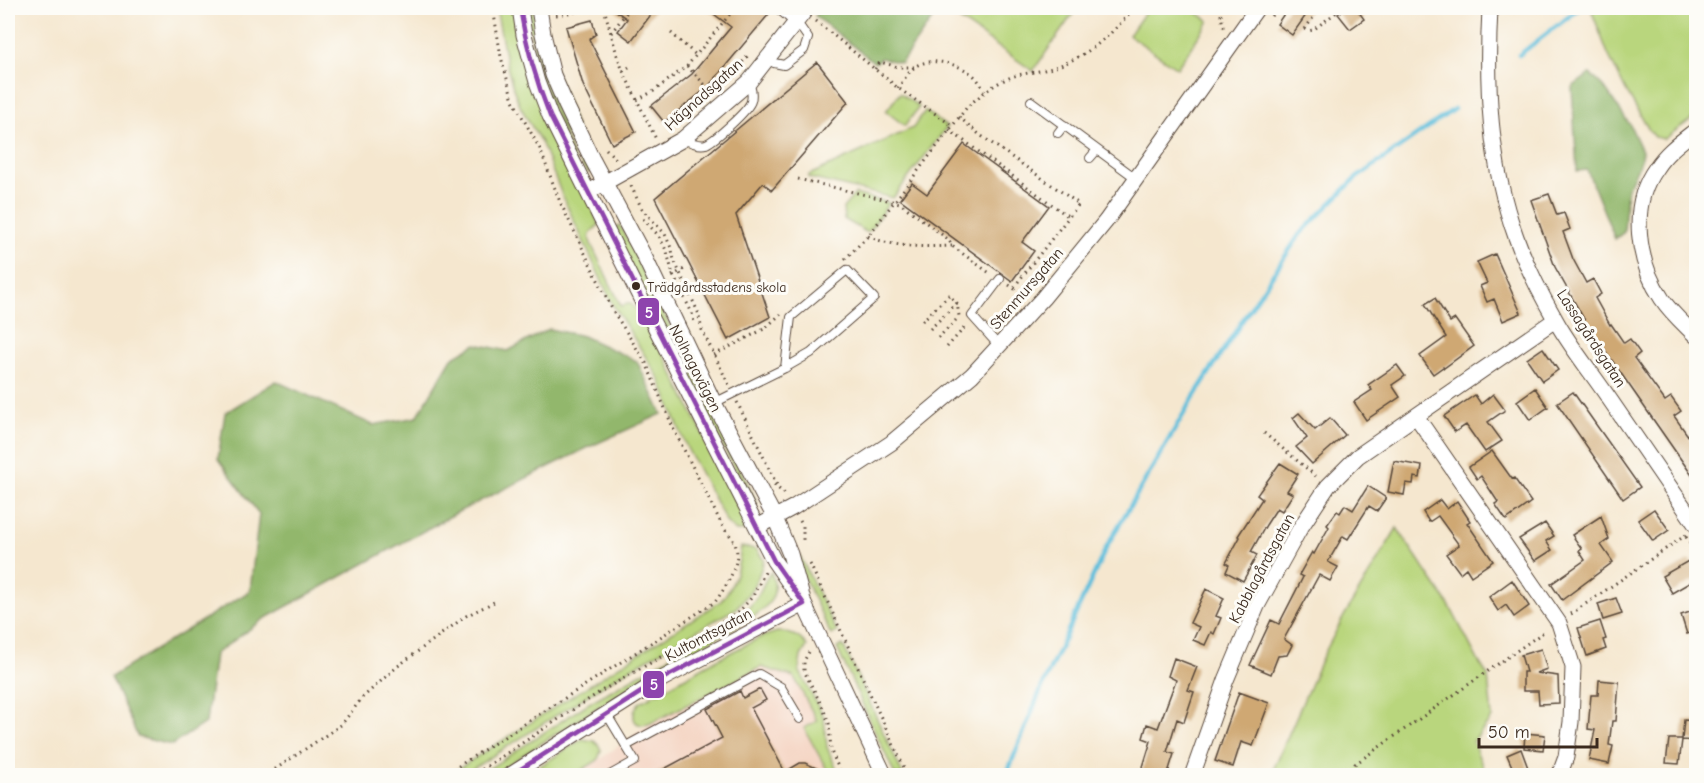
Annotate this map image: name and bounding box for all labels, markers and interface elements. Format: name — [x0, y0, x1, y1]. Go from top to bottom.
street label: Hägnadsgatan — [661, 55, 746, 134]
street label: Stenmursgatan — [986, 244, 1067, 333]
place label: Trädgårdsstadens skola — [647, 279, 786, 296]
marker: Trädgårdsstadens skola — [630, 280, 642, 292]
street label: Lassagårdsgatan — [1553, 286, 1630, 391]
line badge: 5 — [637, 297, 660, 326]
text: 5 — [645, 304, 653, 322]
street label: Nolhagavägen — [665, 322, 725, 415]
street label: Kabblagårdsgatan — [1225, 510, 1298, 626]
street label: Kultomtsgatan — [662, 604, 755, 665]
line badge: 5 — [642, 670, 665, 699]
text: 5 — [650, 676, 658, 694]
scale bar — [1479, 711, 1598, 749]
text: 50 m — [1488, 722, 1530, 743]

